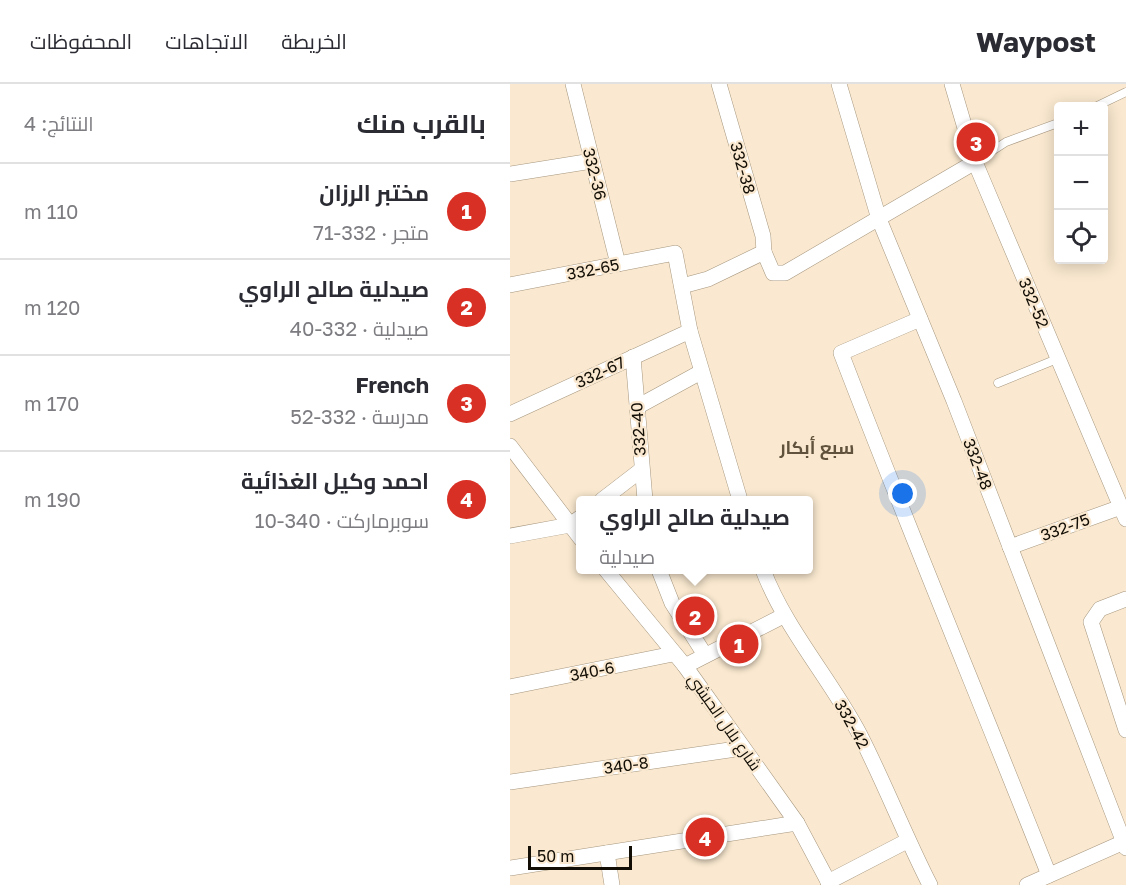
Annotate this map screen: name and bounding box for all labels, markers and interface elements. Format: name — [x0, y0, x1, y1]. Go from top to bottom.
text: Waypost — [976, 25, 1096, 58]
text: المحفوظات — [30, 28, 132, 54]
text: الاتجاهات — [165, 28, 248, 54]
text: الخريطة — [281, 28, 347, 54]
map controls — [1054, 102, 1108, 264]
button: + — [1054, 102, 1108, 156]
text: بالقرب منك — [357, 108, 486, 139]
text: النتائج: 4 — [24, 111, 94, 135]
pin: 3 — [956, 120, 996, 164]
street label: 332-38 — [726, 140, 760, 196]
street label: 332-36 — [579, 146, 611, 202]
button: − — [1054, 156, 1108, 210]
text: مختبر الرزان — [319, 179, 429, 206]
text: 110 m — [24, 199, 79, 223]
text: 1 — [461, 199, 472, 223]
button: locate — [1054, 210, 1108, 264]
text: متجر · 332-71 — [313, 220, 429, 244]
street label: 332-65 — [565, 254, 621, 284]
text: صيدلية صالح الراوي — [238, 275, 429, 302]
street label: 332-52 — [1015, 275, 1053, 331]
text: 120 m — [24, 295, 80, 319]
text: 2 — [460, 295, 473, 319]
text: صيدلية · 332-40 — [290, 316, 429, 340]
street label: 332-67 — [572, 352, 628, 392]
text: French — [355, 371, 429, 398]
text: 170 m — [24, 391, 79, 415]
text: 3 — [460, 391, 473, 415]
street label: 332-40 — [626, 401, 650, 457]
text: مدرسة · 332-52 — [290, 404, 429, 428]
district label: سبع أبكار — [779, 435, 854, 460]
street label: 332-48 — [959, 435, 997, 493]
text: احمد وكيل الغذائية — [241, 467, 429, 494]
your location — [888, 479, 917, 508]
text: 190 m — [24, 487, 81, 511]
text: 4 — [460, 487, 473, 511]
popup — [576, 496, 813, 574]
text: صيدلية صالح الراوي — [599, 503, 790, 530]
text: سوبرماركت · 340-10 — [255, 508, 429, 532]
street label: 332-75 — [1038, 509, 1092, 545]
text: صيدلية — [599, 544, 655, 568]
pin: 2 — [676, 594, 714, 638]
pin: 1 — [720, 622, 758, 666]
street label: 340-6 — [568, 657, 616, 685]
street label: شارع بلال الحبشي — [682, 670, 766, 776]
street label: 332-42 — [830, 696, 874, 752]
street label: 340-8 — [602, 752, 650, 778]
pin: 4 — [686, 814, 724, 860]
scale bar — [528, 843, 632, 870]
text: 50 m — [537, 846, 574, 866]

